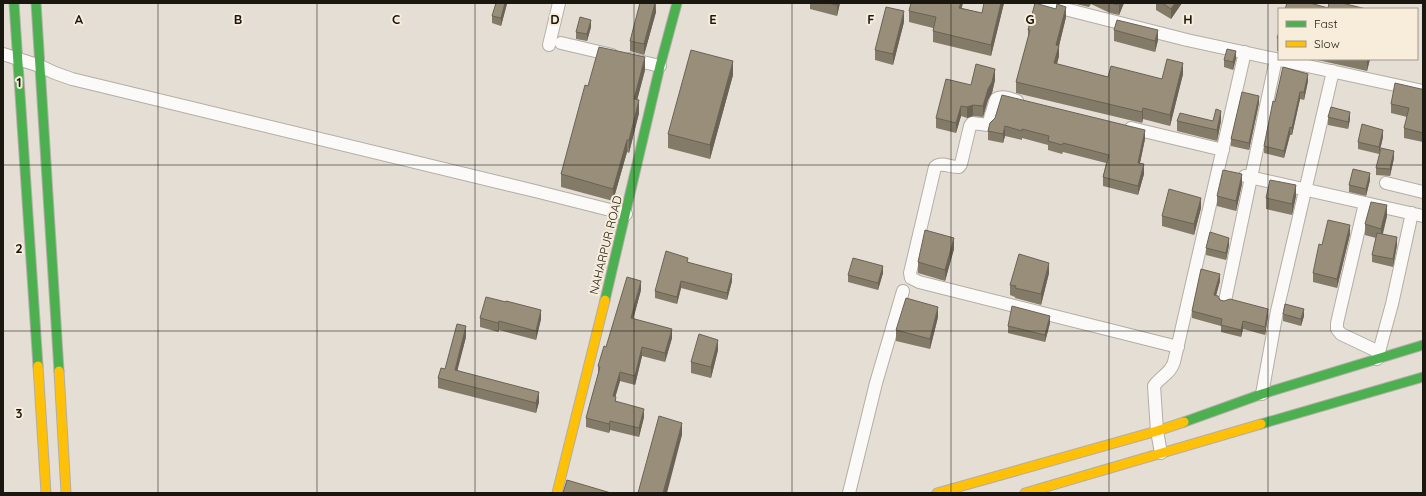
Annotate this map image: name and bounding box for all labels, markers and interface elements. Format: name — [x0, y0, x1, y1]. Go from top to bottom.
legend — [1278, 8, 1418, 60]
text: A — [75, 11, 84, 27]
text: B — [234, 11, 242, 27]
text: C — [392, 11, 400, 27]
text: D — [550, 11, 560, 27]
text: E — [709, 11, 717, 27]
text: F — [867, 11, 875, 27]
text: G — [1025, 11, 1035, 27]
text: H — [1183, 11, 1193, 27]
text: Fast — [1314, 16, 1338, 31]
text: Slow — [1314, 36, 1340, 51]
text: 1 — [16, 74, 22, 90]
street label: NAHARPUR ROAD — [586, 194, 625, 296]
text: 2 — [15, 240, 23, 256]
text: 3 — [16, 405, 23, 421]

